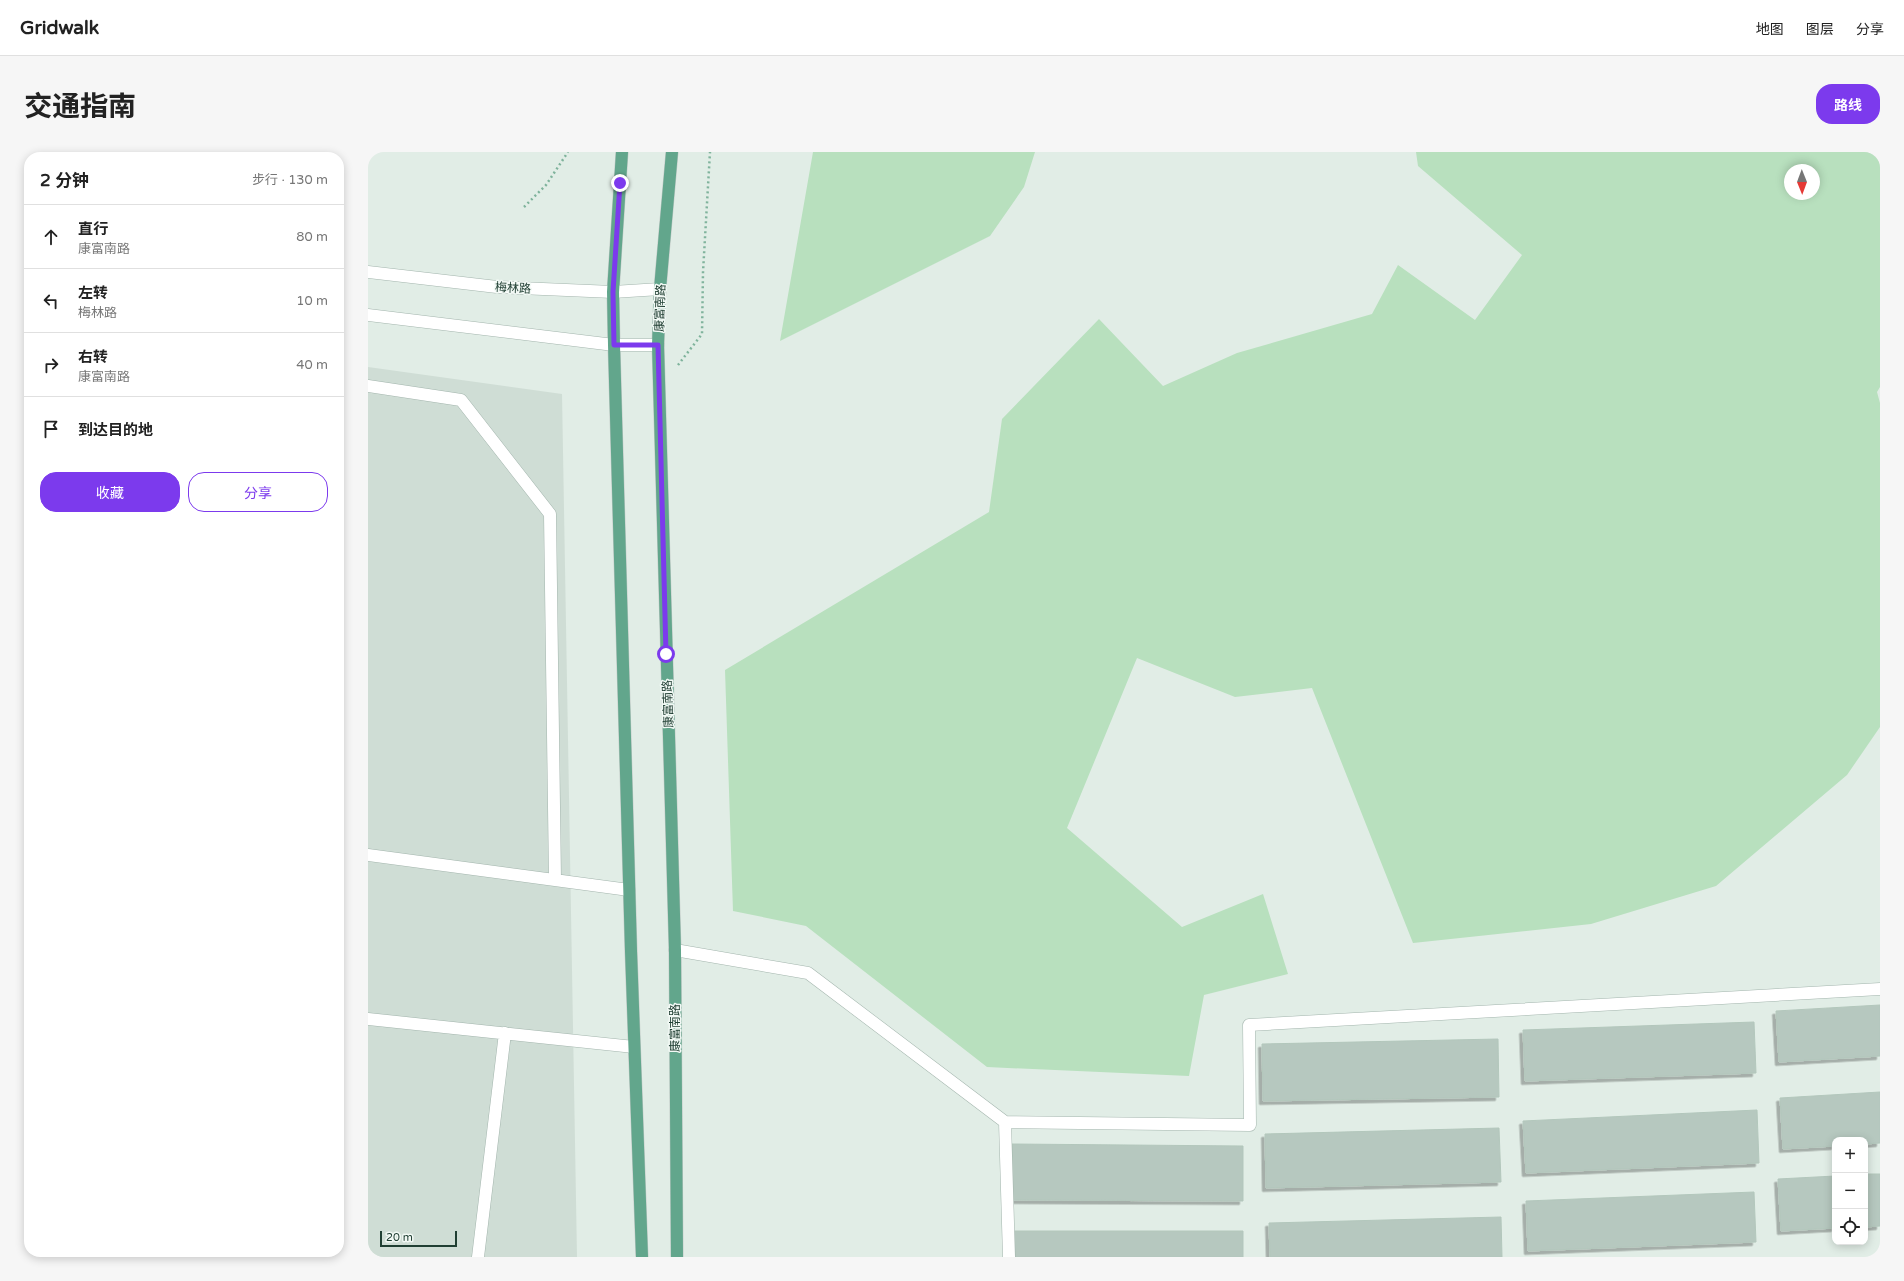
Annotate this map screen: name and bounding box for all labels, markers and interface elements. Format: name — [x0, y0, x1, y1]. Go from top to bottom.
text: Gridwalk — [20, 17, 99, 39]
text: 地图 — [1756, 21, 1784, 38]
text: 图层 — [1806, 21, 1834, 38]
text: 分享 — [1856, 21, 1884, 38]
button: 路线 — [1816, 84, 1880, 124]
text: 交通指南 — [24, 90, 136, 124]
north arrow — [1784, 164, 1820, 200]
text: 2 分钟 — [40, 170, 89, 191]
text: 步行 · 130 m — [252, 172, 328, 188]
route end — [611, 174, 629, 192]
text: 直行 — [78, 220, 108, 238]
icon: ahead — [40, 226, 62, 248]
text: 80 m — [296, 229, 328, 245]
text: 康富南路 — [78, 241, 130, 257]
street label: 梅林路 — [495, 280, 531, 296]
text: 左转 — [78, 284, 108, 302]
street label: 康富南路 — [652, 284, 668, 332]
icon: left — [40, 290, 62, 312]
text: 10 m — [296, 293, 328, 309]
text: 梅林路 — [78, 305, 117, 321]
text: 右转 — [78, 348, 108, 366]
icon: right — [40, 354, 62, 376]
text: 40 m — [296, 357, 328, 373]
text: 康富南路 — [78, 369, 130, 385]
icon: arrive — [40, 418, 62, 440]
text: 到达目的地 — [78, 421, 153, 439]
button: 收藏 — [40, 472, 180, 512]
button: 分享 — [188, 472, 328, 512]
route start — [657, 645, 675, 663]
street label: 康富南路 — [660, 680, 676, 728]
street label: 康富南路 — [668, 1004, 682, 1052]
map controls — [1832, 1137, 1868, 1245]
button: + — [1832, 1137, 1868, 1173]
button: − — [1832, 1173, 1868, 1209]
button: locate — [1832, 1209, 1868, 1245]
scale bar — [380, 1229, 457, 1248]
text: 20 m — [386, 1231, 413, 1244]

